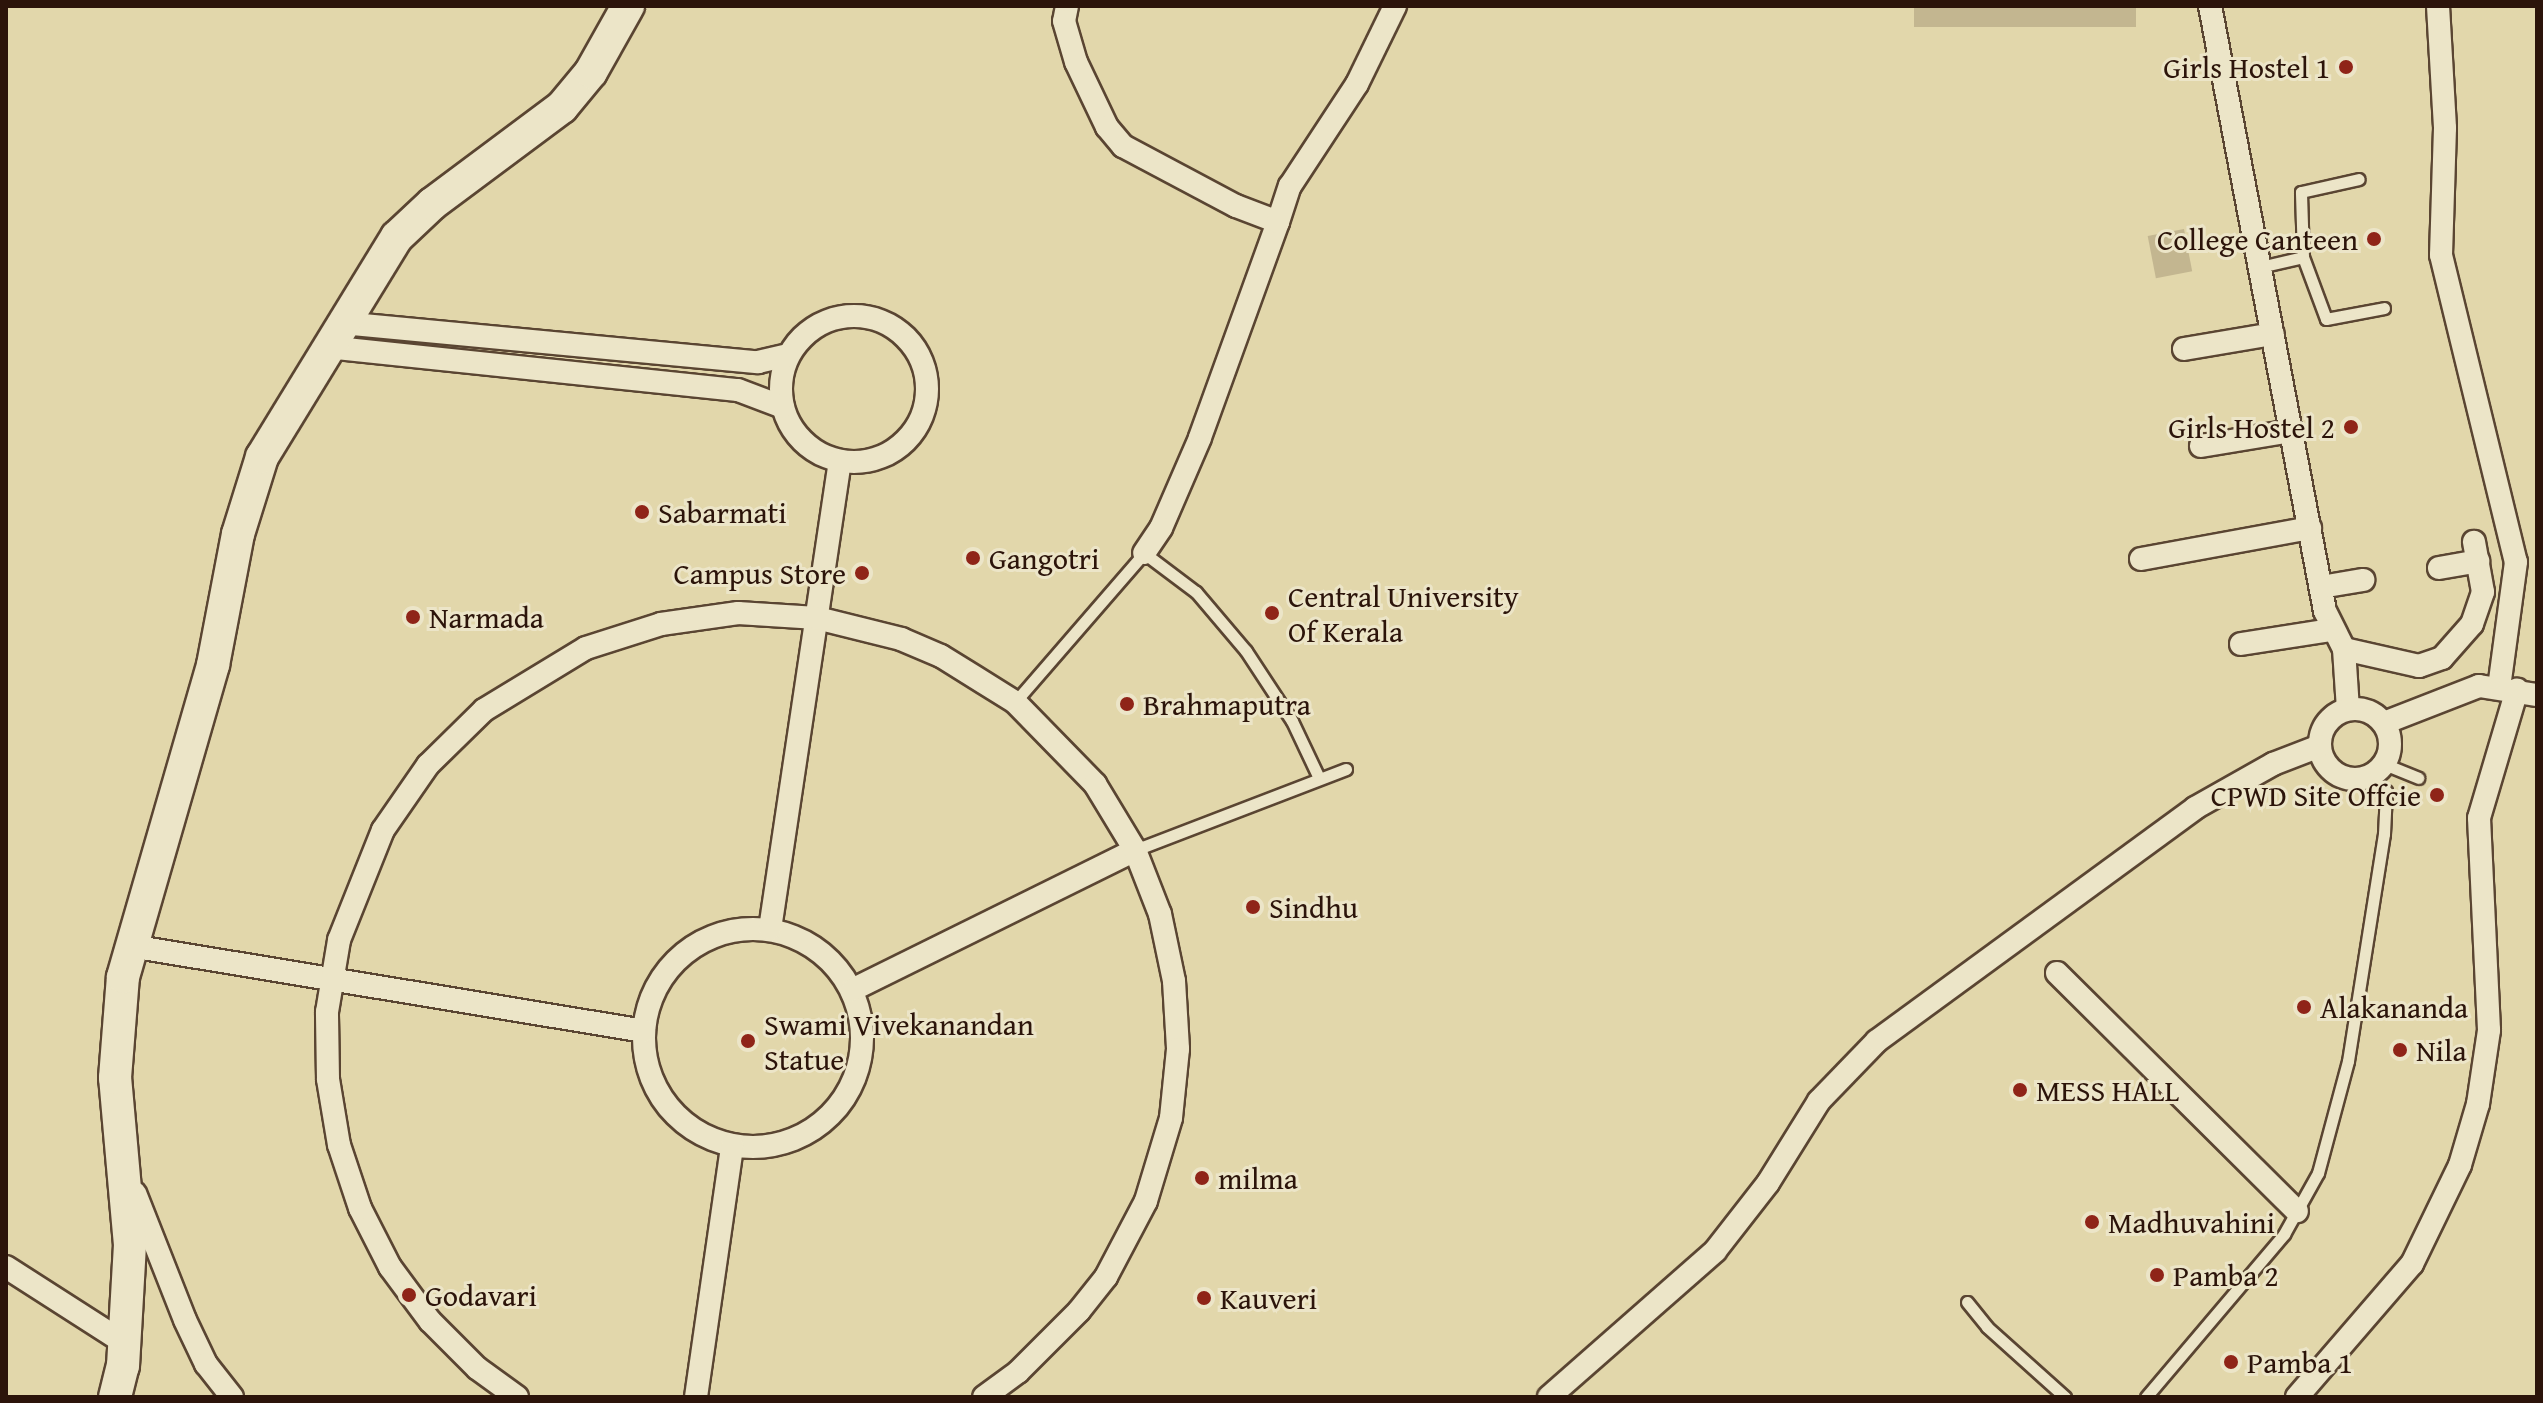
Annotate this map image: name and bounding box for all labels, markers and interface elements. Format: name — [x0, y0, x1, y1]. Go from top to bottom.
place label: Girls Hostel 1 — [2163, 49, 2330, 85]
marker: Girls Hostel 1 — [2337, 58, 2355, 76]
place label: College Canteen — [2157, 221, 2358, 257]
marker: College Canteen — [2365, 230, 2383, 248]
place label: Girls Hostel 2 — [2168, 409, 2335, 445]
marker: Girls Hostel 2 — [2342, 418, 2360, 436]
place label: Sabarmati — [658, 494, 787, 530]
marker: Sabarmati — [633, 503, 651, 521]
place label: Gangotri — [989, 540, 1099, 576]
marker: Gangotri — [964, 549, 982, 567]
place label: Campus Store — [674, 555, 846, 591]
marker: Campus Store — [853, 564, 871, 582]
place label: Central University Of Kerala — [1288, 578, 1519, 648]
place label: Narmada — [429, 599, 544, 635]
marker: Central University Of Kerala — [1263, 604, 1281, 622]
marker: Narmada — [404, 608, 422, 626]
place label: Brahmaputra — [1143, 686, 1311, 722]
marker: Brahmaputra — [1118, 695, 1136, 713]
place label: CPWD Site Offcie — [2211, 777, 2421, 813]
marker: CPWD Site Offcie — [2428, 786, 2446, 804]
place label: Sindhu — [1269, 889, 1358, 925]
marker: Sindhu — [1244, 898, 1262, 916]
place label: Alakananda — [2320, 989, 2468, 1025]
marker: Alakananda — [2295, 998, 2313, 1016]
place label: Swami Vivekanandan Statue — [764, 1006, 1034, 1076]
marker: Swami Vivekanandan Statue — [739, 1032, 757, 1050]
place label: Nila — [2416, 1032, 2467, 1068]
marker: Nila — [2391, 1041, 2409, 1059]
place label: MESS HALL — [2036, 1072, 2179, 1108]
marker: MESS HALL — [2011, 1081, 2029, 1099]
place label: milma — [1218, 1160, 1298, 1196]
marker: milma — [1193, 1169, 1211, 1187]
place label: Madhuvahini — [2108, 1204, 2275, 1240]
marker: Madhuvahini — [2083, 1213, 2101, 1231]
place label: Pamba 2 — [2173, 1257, 2279, 1293]
marker: Pamba 2 — [2148, 1266, 2166, 1284]
place label: Godavari — [425, 1277, 537, 1313]
place label: Kauveri — [1220, 1280, 1317, 1316]
marker: Godavari — [400, 1286, 418, 1304]
marker: Kauveri — [1195, 1289, 1213, 1307]
place label: Pamba 1 — [2247, 1344, 2353, 1380]
marker: Pamba 1 — [2222, 1353, 2240, 1371]

